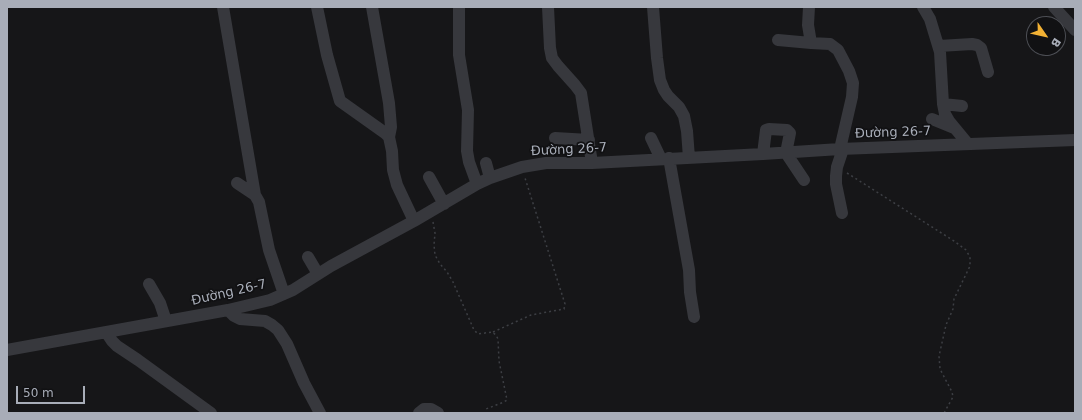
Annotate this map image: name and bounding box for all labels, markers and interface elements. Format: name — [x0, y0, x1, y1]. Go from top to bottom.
north arrow — [1026, 16, 1066, 56]
text: B — [1048, 35, 1063, 50]
street label: Đường 26-7 — [855, 124, 931, 142]
street label: Đường 26-7 — [530, 140, 608, 160]
street label: Đường 26-7 — [190, 277, 268, 309]
scale bar — [18, 378, 87, 404]
text: 50 m — [23, 386, 54, 400]

